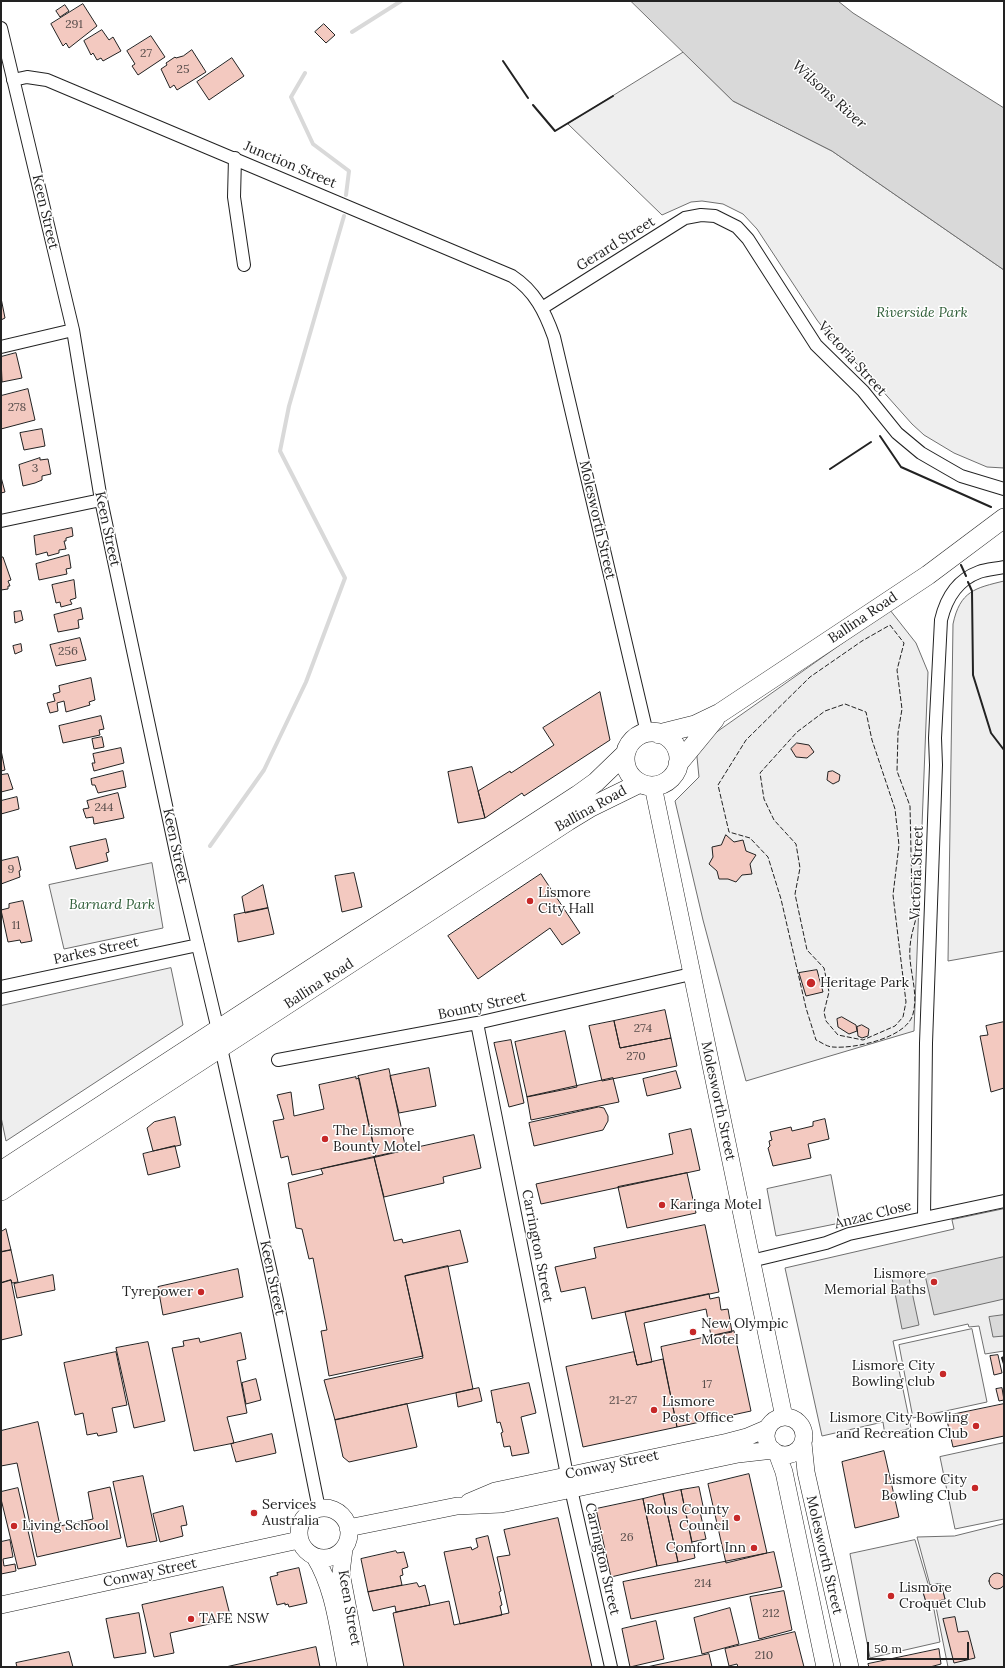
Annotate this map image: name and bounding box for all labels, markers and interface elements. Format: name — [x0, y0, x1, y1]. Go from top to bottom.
house number: 291 — [65, 18, 83, 32]
house number: 27 — [140, 47, 152, 61]
water label: Wilsons River — [788, 57, 870, 133]
house number: 25 — [177, 63, 189, 77]
street label: Junction Street — [241, 138, 339, 192]
street label: Keen Street — [28, 173, 62, 251]
street label: Gerard Street — [574, 213, 658, 275]
park label: Riverside Park — [876, 305, 968, 321]
street label: Victoria Street — [814, 318, 890, 400]
house number: 278 — [8, 401, 26, 415]
street label: Molesworth Street — [575, 459, 619, 581]
house number: 3 — [32, 462, 38, 476]
street label: Keen Street — [91, 490, 123, 568]
street label: Ballina Road — [825, 589, 901, 647]
house number: 256 — [58, 645, 78, 659]
street label: Ballina Road — [552, 782, 630, 836]
house number: 244 — [94, 801, 114, 815]
street label: Keen Street — [159, 807, 191, 885]
street label: Victoria Street — [907, 826, 927, 920]
house number: 9 — [8, 863, 14, 877]
place label: Lismore City Hall — [538, 885, 594, 918]
marker: Lismore City Hall — [525, 896, 535, 906]
park label: Barnard Park — [69, 897, 155, 913]
house number: 11 — [12, 919, 20, 933]
street label: Parkes Street — [52, 934, 140, 968]
street label: Ballina Road — [281, 955, 357, 1013]
place label: Heritage Park — [820, 975, 909, 991]
marker: Heritage Park — [805, 977, 817, 989]
street label: Bounty Street — [436, 988, 528, 1024]
house number: 274 — [634, 1022, 652, 1036]
street label: Molesworth Street — [697, 1040, 739, 1162]
house number: 270 — [626, 1050, 646, 1064]
place label: The Lismore Bounty Motel — [333, 1123, 421, 1156]
marker: The Lismore Bounty Motel — [320, 1134, 330, 1144]
street label: Carrington Street — [518, 1188, 556, 1304]
place label: Karinga Motel — [670, 1197, 762, 1213]
street label: Anzac Close — [833, 1197, 913, 1233]
marker: Karinga Motel — [657, 1200, 667, 1210]
street label: Keen Street — [256, 1239, 288, 1317]
place label: Lismore Memorial Baths — [824, 1266, 926, 1298]
marker: Lismore Memorial Baths — [929, 1277, 939, 1287]
place label: Tyrepower — [122, 1284, 193, 1300]
marker: Tyrepower — [196, 1287, 206, 1297]
place label: New Olympic Motel — [701, 1316, 788, 1348]
marker: New Olympic Motel — [688, 1327, 698, 1337]
place label: Lismore City Bowling club — [852, 1358, 935, 1390]
marker: Lismore City Bowling club — [938, 1369, 948, 1379]
house number: 17 — [702, 1378, 712, 1392]
house number: 21-27 — [609, 1394, 637, 1408]
place label: Lismore Post Office — [662, 1394, 734, 1426]
marker: Lismore Post Office — [649, 1405, 659, 1415]
place label: Lismore City Bowling and Recreation Club — [829, 1410, 968, 1442]
marker: Lismore City Bowling and Recreation Club — [971, 1421, 981, 1431]
street label: Conway Street — [564, 1447, 660, 1483]
place label: Lismore City Bowling Club — [881, 1472, 967, 1504]
marker: Lismore City Bowling Club — [970, 1483, 980, 1493]
street label: Molesworth Street — [802, 1494, 846, 1616]
place label: Services Australia — [262, 1497, 319, 1530]
street label: Carrington Street — [581, 1501, 623, 1617]
place label: Rous County Council — [646, 1502, 729, 1534]
marker: Services Australia — [249, 1508, 259, 1518]
marker: Rous County Council — [732, 1513, 742, 1523]
place label: Living School — [22, 1518, 109, 1534]
marker: Living School — [9, 1521, 19, 1531]
house number: 26 — [620, 1531, 634, 1545]
place label: Comfort Inn — [666, 1540, 746, 1556]
marker: Comfort Inn — [749, 1543, 759, 1553]
street label: Conway Street — [102, 1555, 198, 1591]
street label: Keen Street — [334, 1569, 364, 1647]
house number: 214 — [694, 1577, 712, 1591]
place label: Lismore Croquet Club — [899, 1580, 986, 1612]
marker: Lismore Croquet Club — [886, 1591, 896, 1601]
house number: 212 — [762, 1607, 780, 1621]
place label: TAFE NSW — [199, 1611, 269, 1627]
marker: TAFE NSW — [186, 1614, 196, 1624]
scale bar — [869, 1634, 971, 1660]
text: 50 m — [874, 1641, 902, 1656]
house number: 210 — [755, 1649, 773, 1663]

